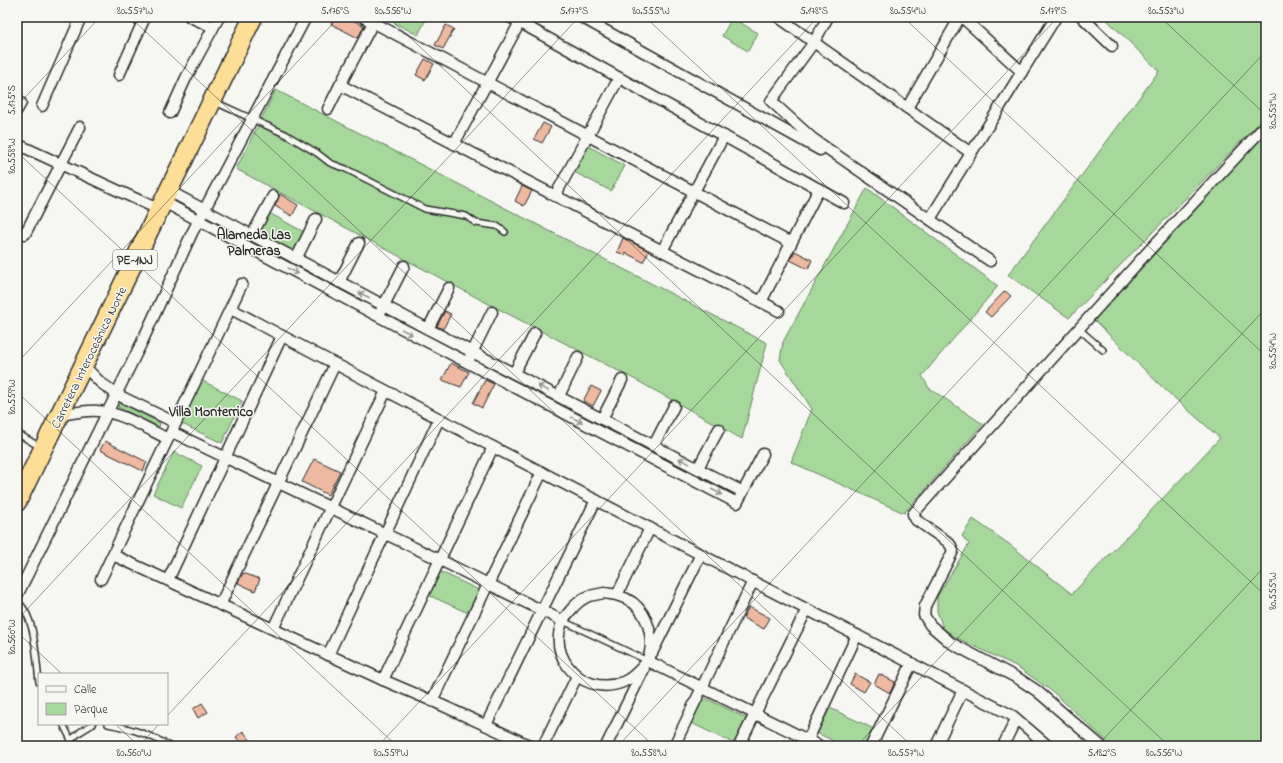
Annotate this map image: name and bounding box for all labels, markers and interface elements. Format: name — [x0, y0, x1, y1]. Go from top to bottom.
text: 80.557°W — [117, 4, 153, 19]
text: 5.176°S — [321, 4, 350, 19]
text: 80.556°W — [375, 4, 411, 19]
text: 5.177°S — [560, 4, 589, 19]
text: 80.555°W — [632, 4, 670, 19]
text: 5.178°S — [800, 4, 829, 19]
text: 80.554°W — [890, 4, 926, 19]
text: 5.179°S — [1039, 4, 1067, 19]
text: 80.553°W — [1148, 4, 1184, 19]
text: 5.175°S — [5, 84, 20, 115]
text: 80.553°W — [1266, 93, 1281, 129]
text: 80.558°W — [5, 138, 20, 174]
district label: Alameda Las Palmeras — [217, 225, 291, 262]
road number: PE-1NJ — [113, 250, 157, 270]
one-way arrow — [286, 267, 298, 275]
street label: Carretera Interoceánica Norte — [47, 283, 132, 432]
one-way arrow — [358, 291, 370, 298]
one-way arrow — [401, 328, 413, 336]
text: 80.554°W — [1266, 333, 1281, 369]
text: 80.559°W — [5, 379, 20, 415]
one-way arrow — [538, 384, 550, 391]
district label: Villa Monterrico — [168, 402, 253, 423]
one-way arrow — [570, 416, 582, 424]
one-way arrow — [678, 457, 690, 464]
one-way arrow — [711, 489, 723, 497]
text: 80.555°W — [1266, 572, 1281, 610]
text: 80.560°W — [5, 619, 20, 654]
legend — [38, 673, 168, 725]
text: Calle — [74, 681, 97, 699]
text: Parque — [74, 701, 108, 719]
text: 80.560°W — [117, 746, 152, 761]
text: 80.559°W — [374, 746, 409, 761]
text: 80.558°W — [631, 746, 667, 761]
text: 80.557°W — [888, 746, 924, 761]
text: 5.182°S — [1088, 746, 1117, 761]
text: 80.556°W — [1146, 746, 1182, 761]

